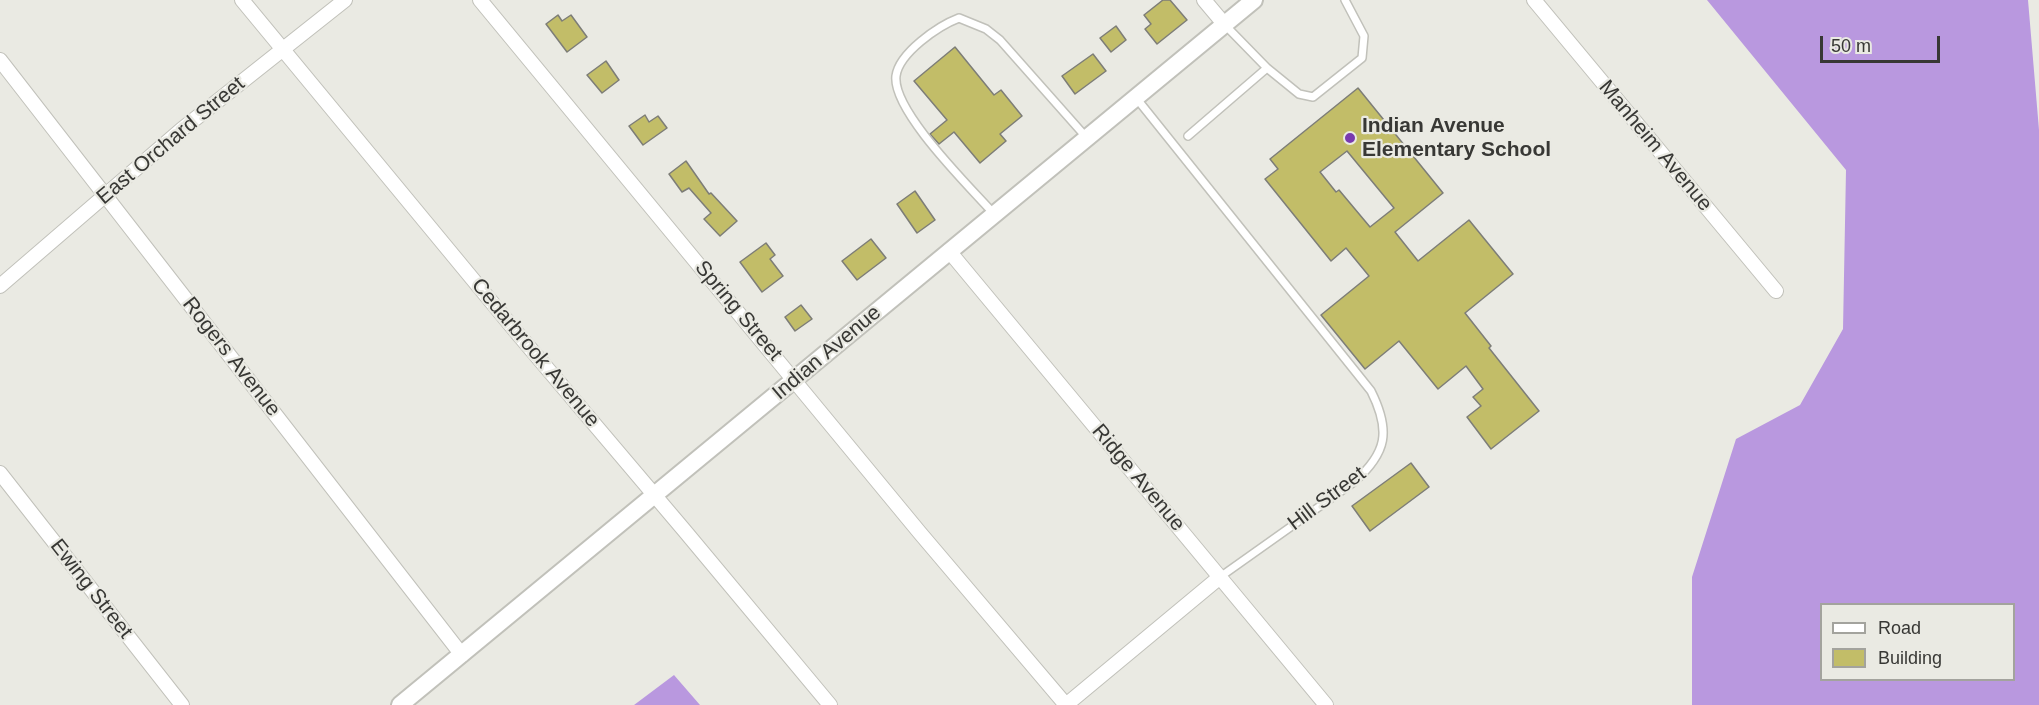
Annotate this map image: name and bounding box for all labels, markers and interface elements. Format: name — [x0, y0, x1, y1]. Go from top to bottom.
scale bar — [1823, 24, 1943, 62]
text: 50 m — [1831, 36, 1871, 56]
street label: East Orchard Street — [92, 72, 250, 210]
street label: Manheim Avenue — [1593, 75, 1717, 217]
place label: Indian Avenue Elementary School — [1362, 113, 1551, 163]
marker: Indian Avenue Elementary School — [1343, 131, 1357, 145]
street label: Spring Street — [689, 256, 787, 366]
street label: Cedarbrook Avenue — [465, 274, 605, 432]
street label: Rogers Avenue — [177, 292, 285, 422]
street label: Indian Avenue — [768, 300, 886, 406]
street label: Ridge Avenue — [1086, 420, 1190, 536]
street label: Hill Street — [1283, 462, 1371, 536]
street label: Ewing Street — [44, 534, 138, 644]
legend — [1820, 603, 2015, 681]
text: Road — [1878, 618, 1921, 638]
text: Building — [1878, 648, 1942, 668]

